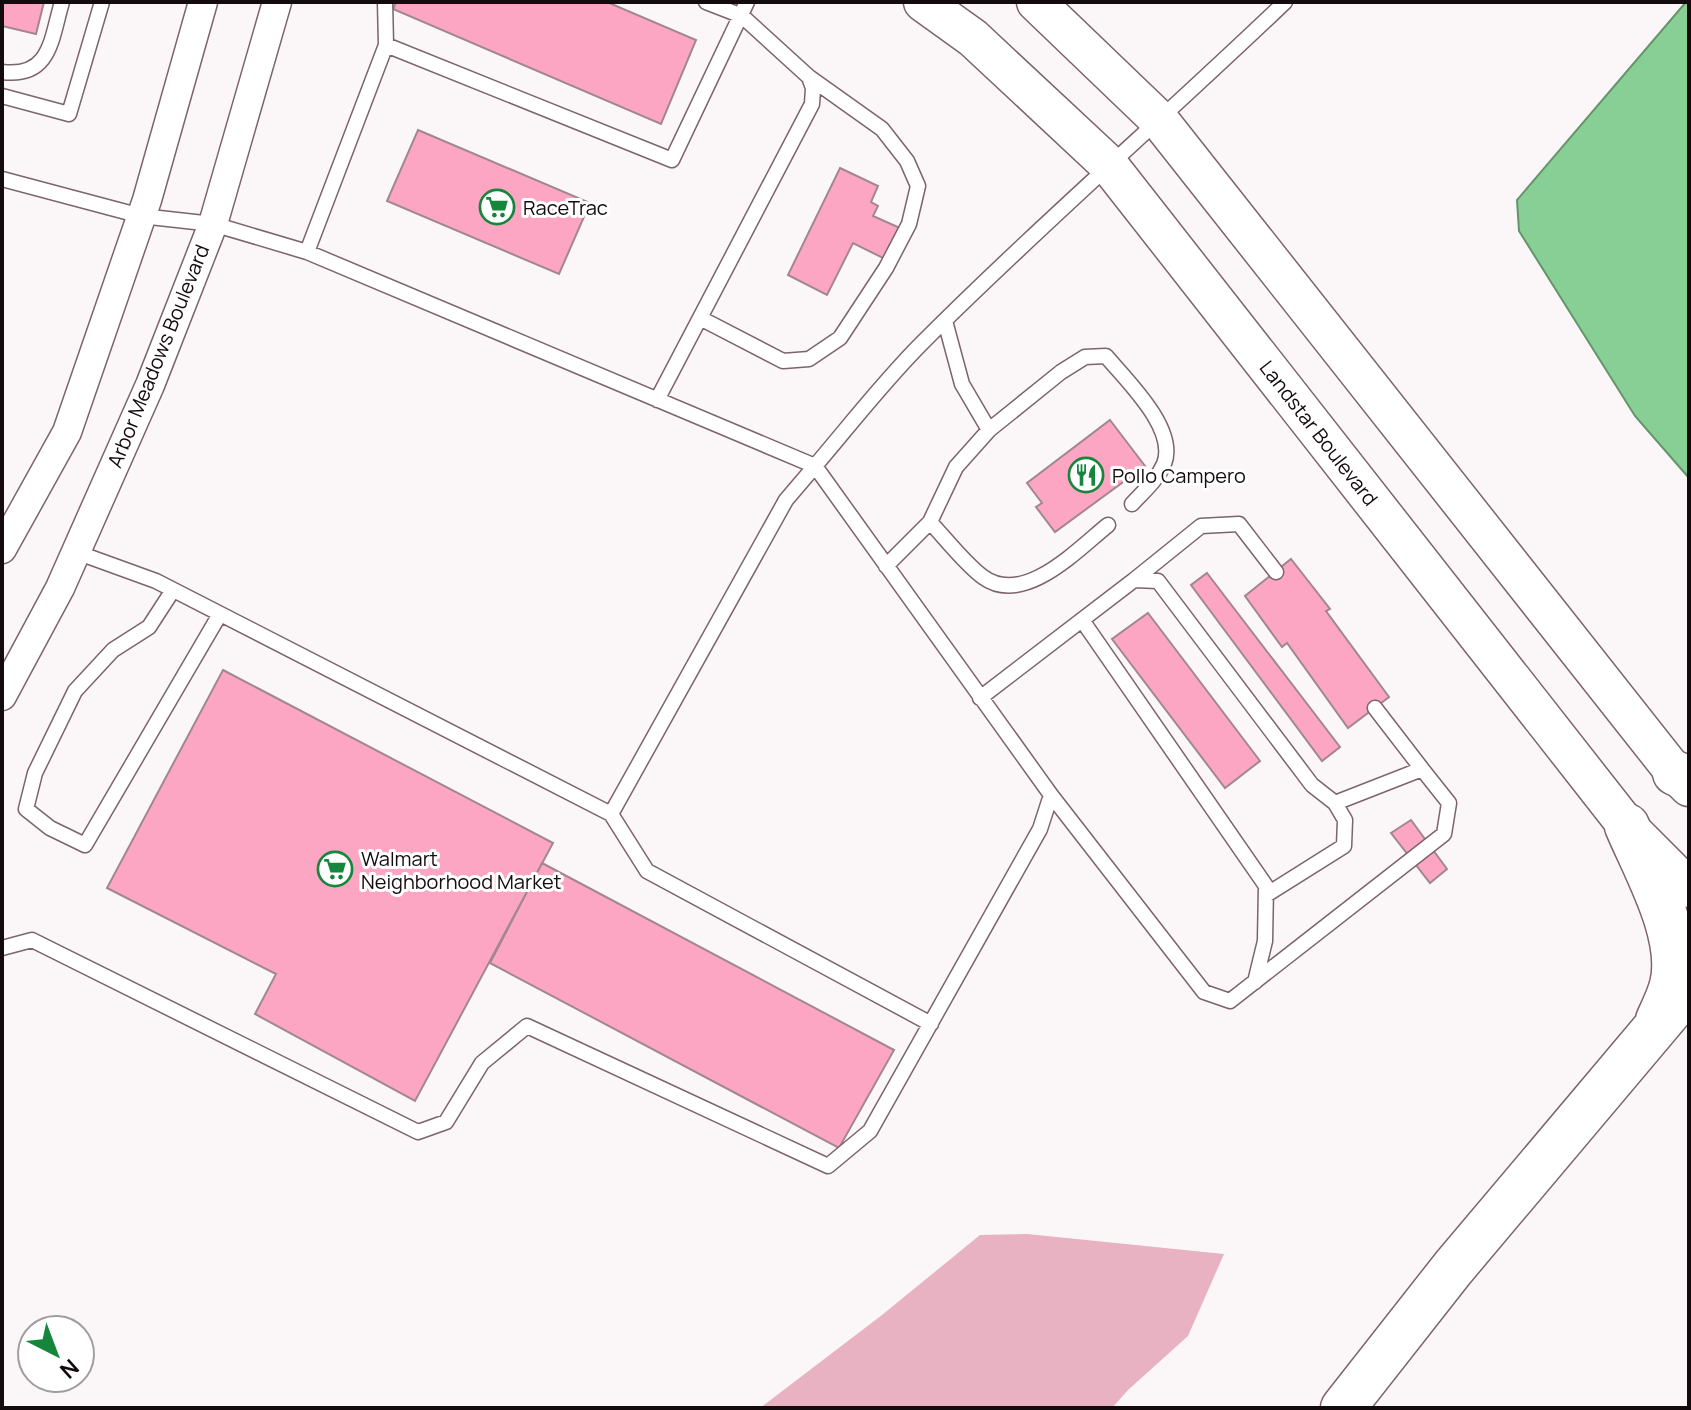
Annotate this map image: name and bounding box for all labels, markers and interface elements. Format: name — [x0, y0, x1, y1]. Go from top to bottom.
supermarket icon: RaceTrac — [478, 188, 516, 226]
place label: RaceTrac — [523, 194, 608, 221]
street label: Arbor Meadows Boulevard — [101, 240, 215, 472]
street label: Landstar Boulevard — [1254, 355, 1384, 511]
restaurant icon: Pollo Campero — [1067, 456, 1105, 494]
place label: Pollo Campero — [1112, 462, 1246, 489]
place label: Walmart Neighborhood Market — [361, 845, 562, 895]
supermarket icon: Walmart Neighborhood Market — [316, 850, 354, 888]
north arrow — [16, 1314, 96, 1394]
text: N — [53, 1352, 85, 1385]

